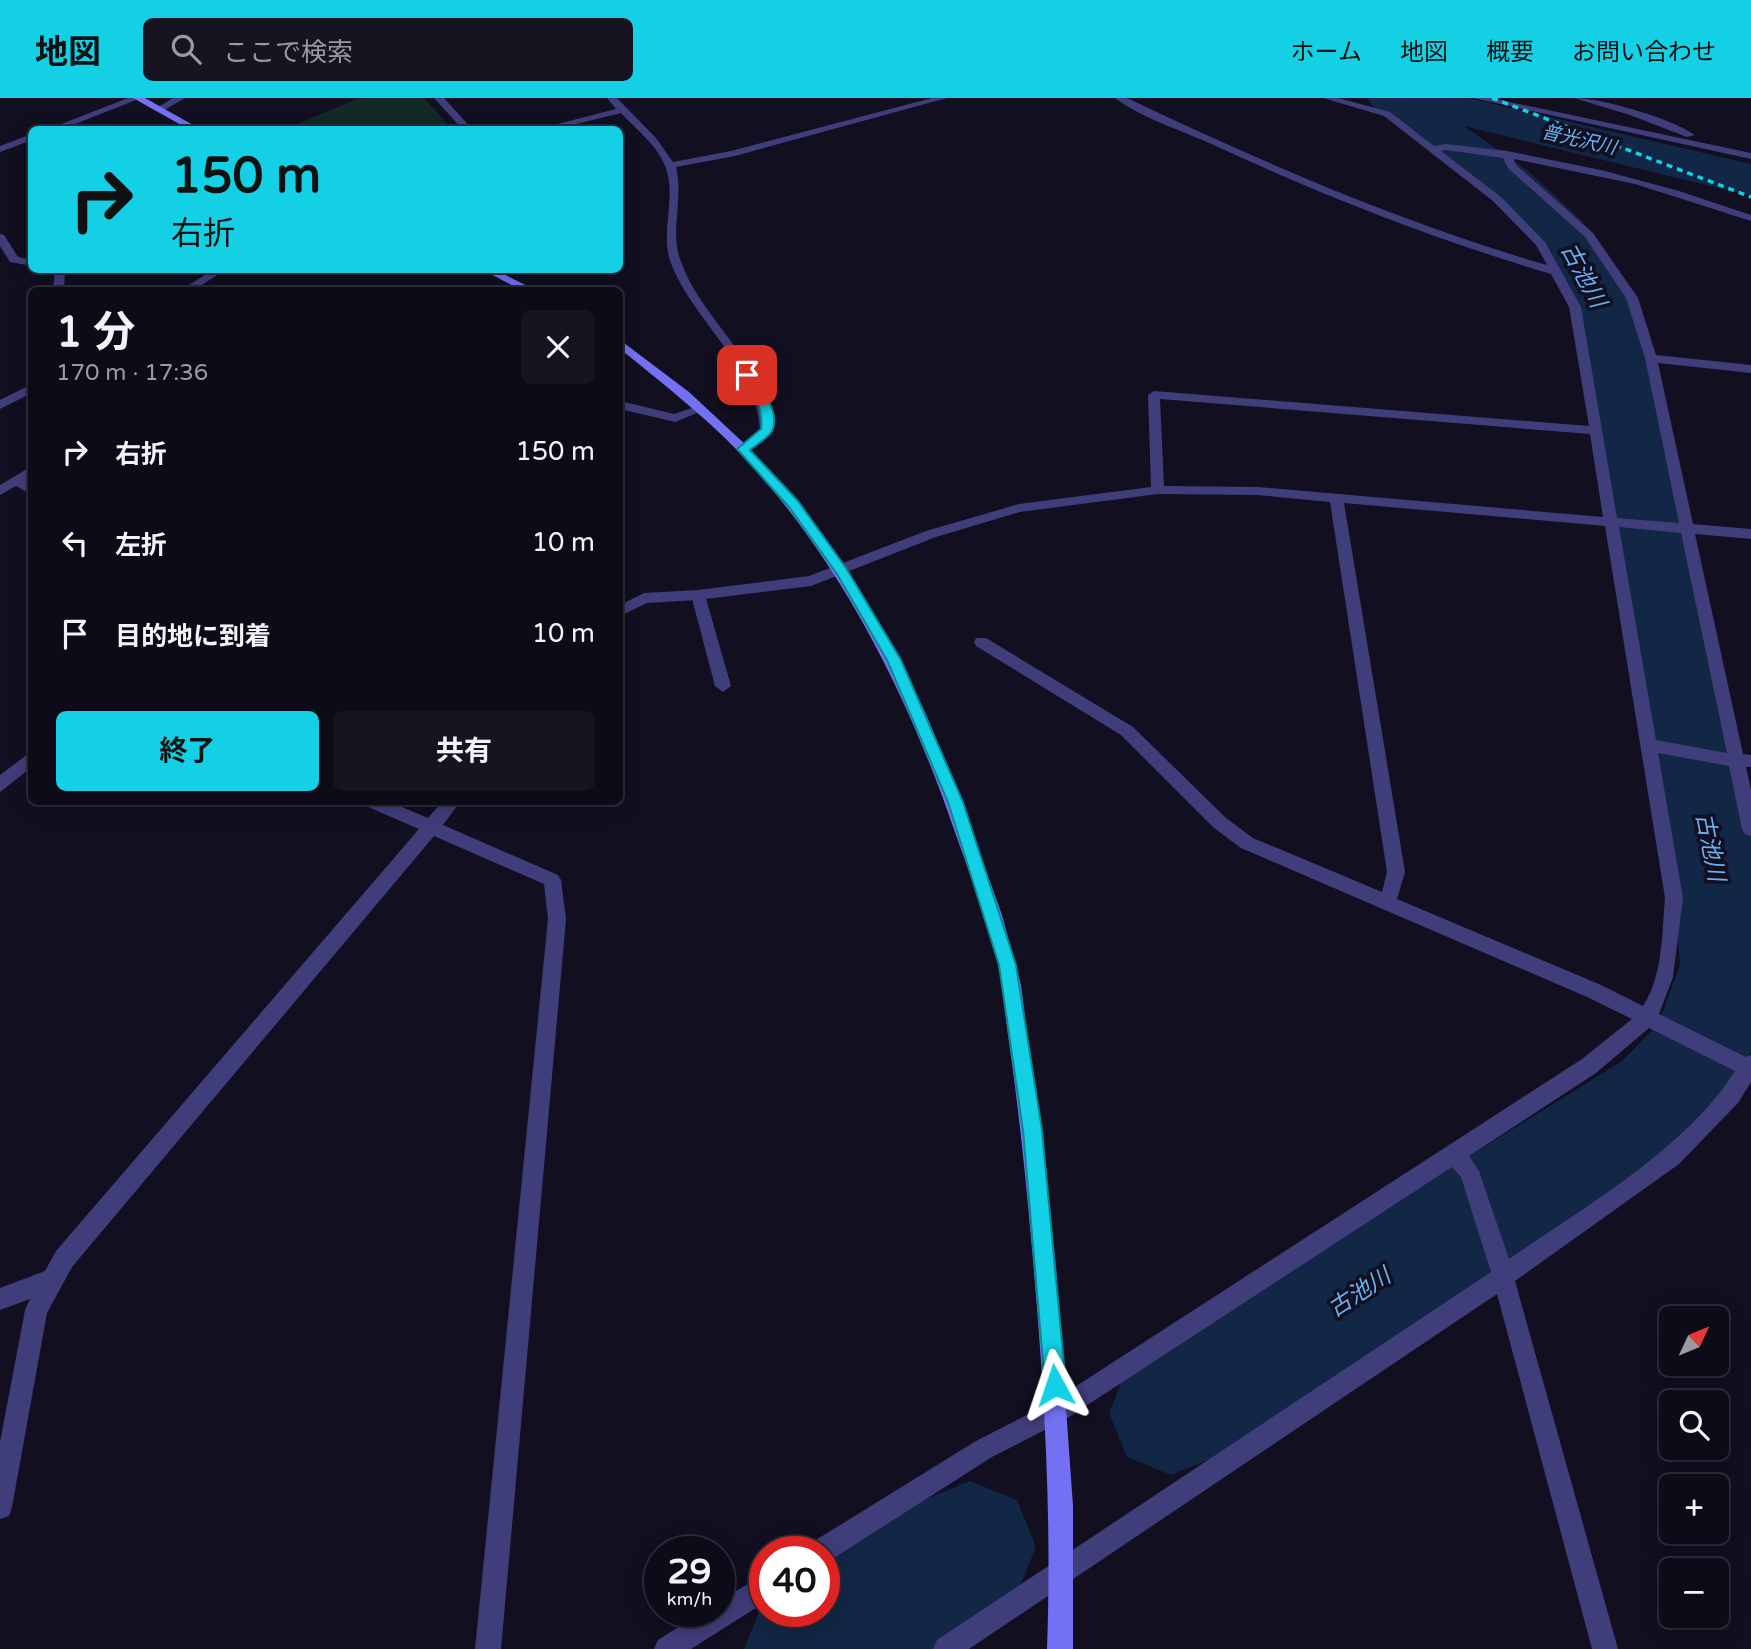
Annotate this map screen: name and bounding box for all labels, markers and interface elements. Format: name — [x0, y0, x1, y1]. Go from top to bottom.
search box — [143, 18, 633, 81]
icon: search — [167, 30, 205, 68]
text: 地図 — [35, 33, 101, 72]
text: ここで検索 — [223, 37, 353, 68]
text: ホーム — [1291, 38, 1362, 67]
text: 地図 — [1400, 38, 1448, 67]
text: 概要 — [1486, 38, 1534, 67]
text: お問い合わせ — [1572, 38, 1716, 67]
water label: 普光沢川 — [1539, 121, 1620, 160]
text: 150 m — [171, 147, 321, 206]
icon: right — [56, 154, 147, 245]
text: 右折 — [171, 215, 235, 253]
water label: 古池川 — [1555, 238, 1613, 315]
text: 1 分 — [56, 307, 135, 358]
button: close — [521, 310, 595, 384]
pin — [717, 345, 777, 405]
icon: arrive — [728, 356, 766, 394]
text: 170 m · 17:36 — [56, 359, 208, 387]
icon: right — [56, 433, 94, 471]
text: 150 m — [515, 436, 595, 467]
text: 右折 — [115, 439, 167, 470]
icon: left — [56, 524, 94, 562]
text: 10 m — [532, 527, 595, 558]
text: 左折 — [115, 530, 167, 561]
icon: arrive — [56, 615, 94, 653]
text: 10 m — [532, 618, 595, 649]
text: 目的地に到着 — [115, 621, 271, 652]
button: 終了 — [56, 711, 319, 791]
button: 共有 — [333, 711, 595, 791]
water label: 古池川 — [1690, 811, 1731, 887]
water label: 古池川 — [1323, 1261, 1399, 1323]
north arrow — [1659, 1306, 1729, 1376]
map controls — [1659, 1306, 1729, 1628]
position arrow — [1018, 1348, 1092, 1422]
button: search — [1659, 1390, 1729, 1460]
button: + — [1659, 1474, 1729, 1544]
speed limit sign: 40 — [749, 1536, 840, 1627]
text: 29 — [668, 1551, 711, 1593]
button: − — [1659, 1558, 1729, 1628]
text: km/h — [667, 1588, 712, 1610]

